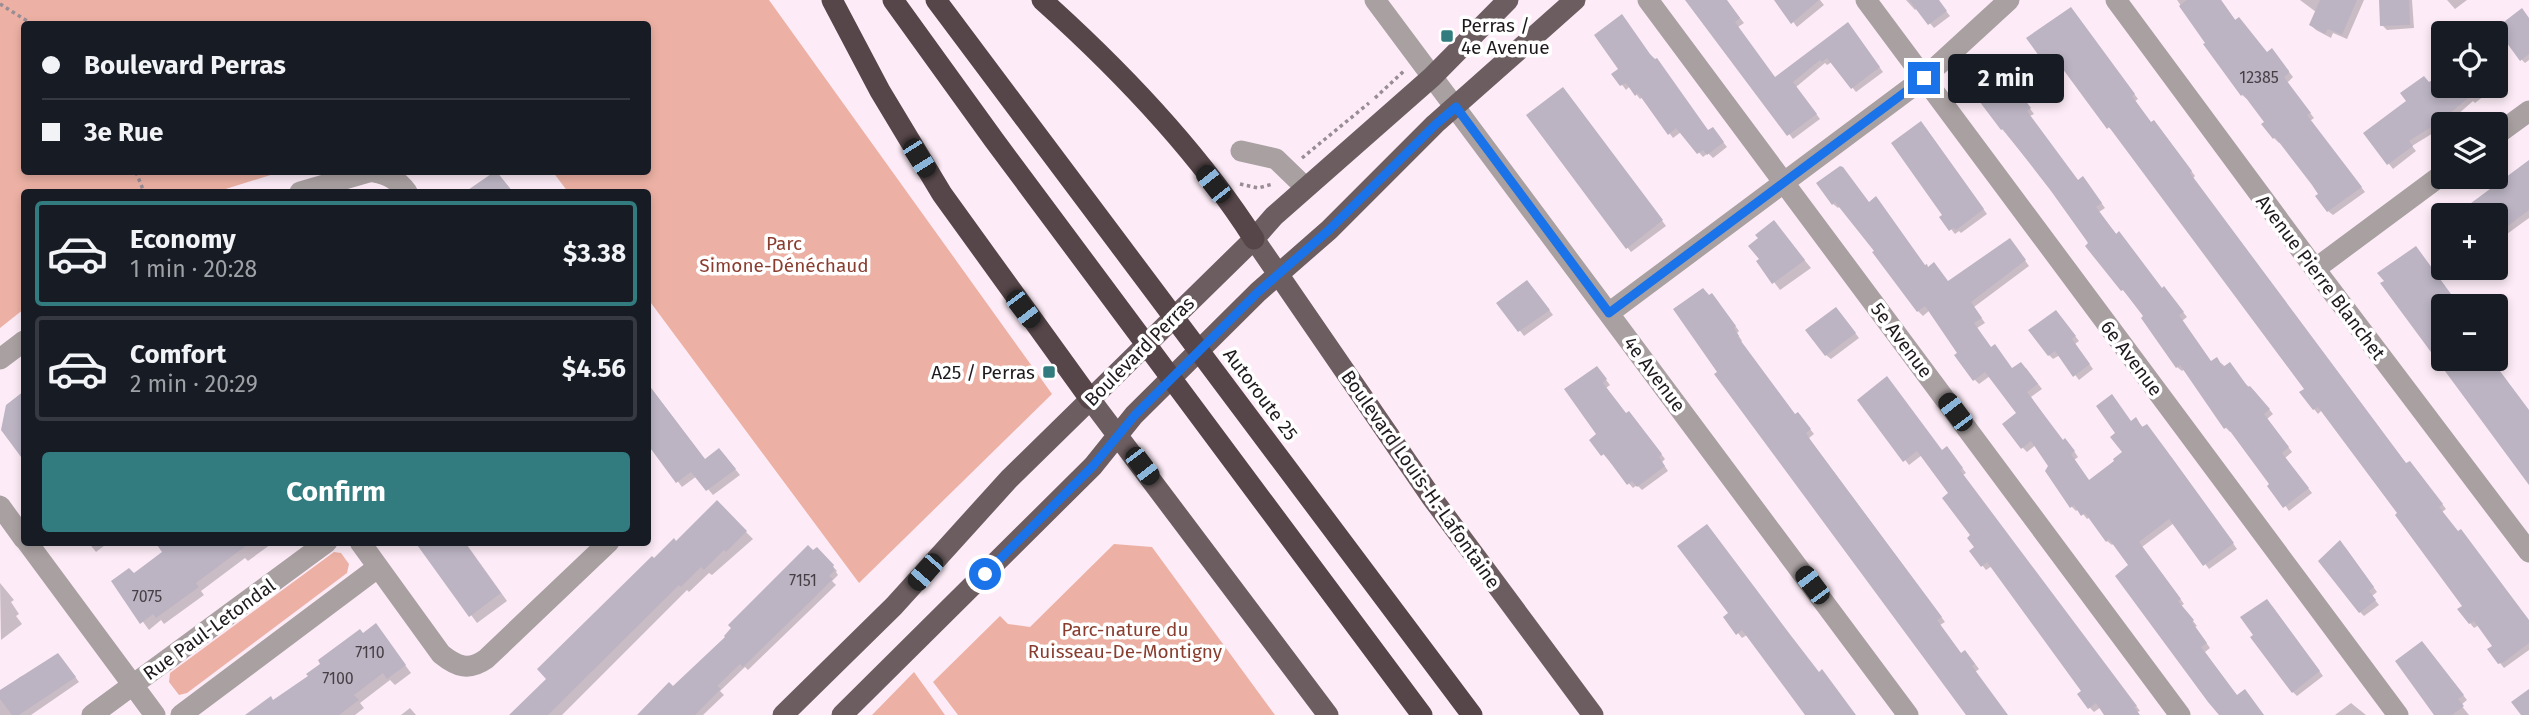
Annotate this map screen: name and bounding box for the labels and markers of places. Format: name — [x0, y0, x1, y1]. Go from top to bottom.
place label: Perras / 4e Avenue — [1461, 14, 1550, 59]
marker: Perras / 4e Avenue — [1439, 28, 1455, 44]
place label: A25 / Perras — [931, 361, 1035, 384]
marker: A25 / Perras — [1041, 364, 1057, 380]

